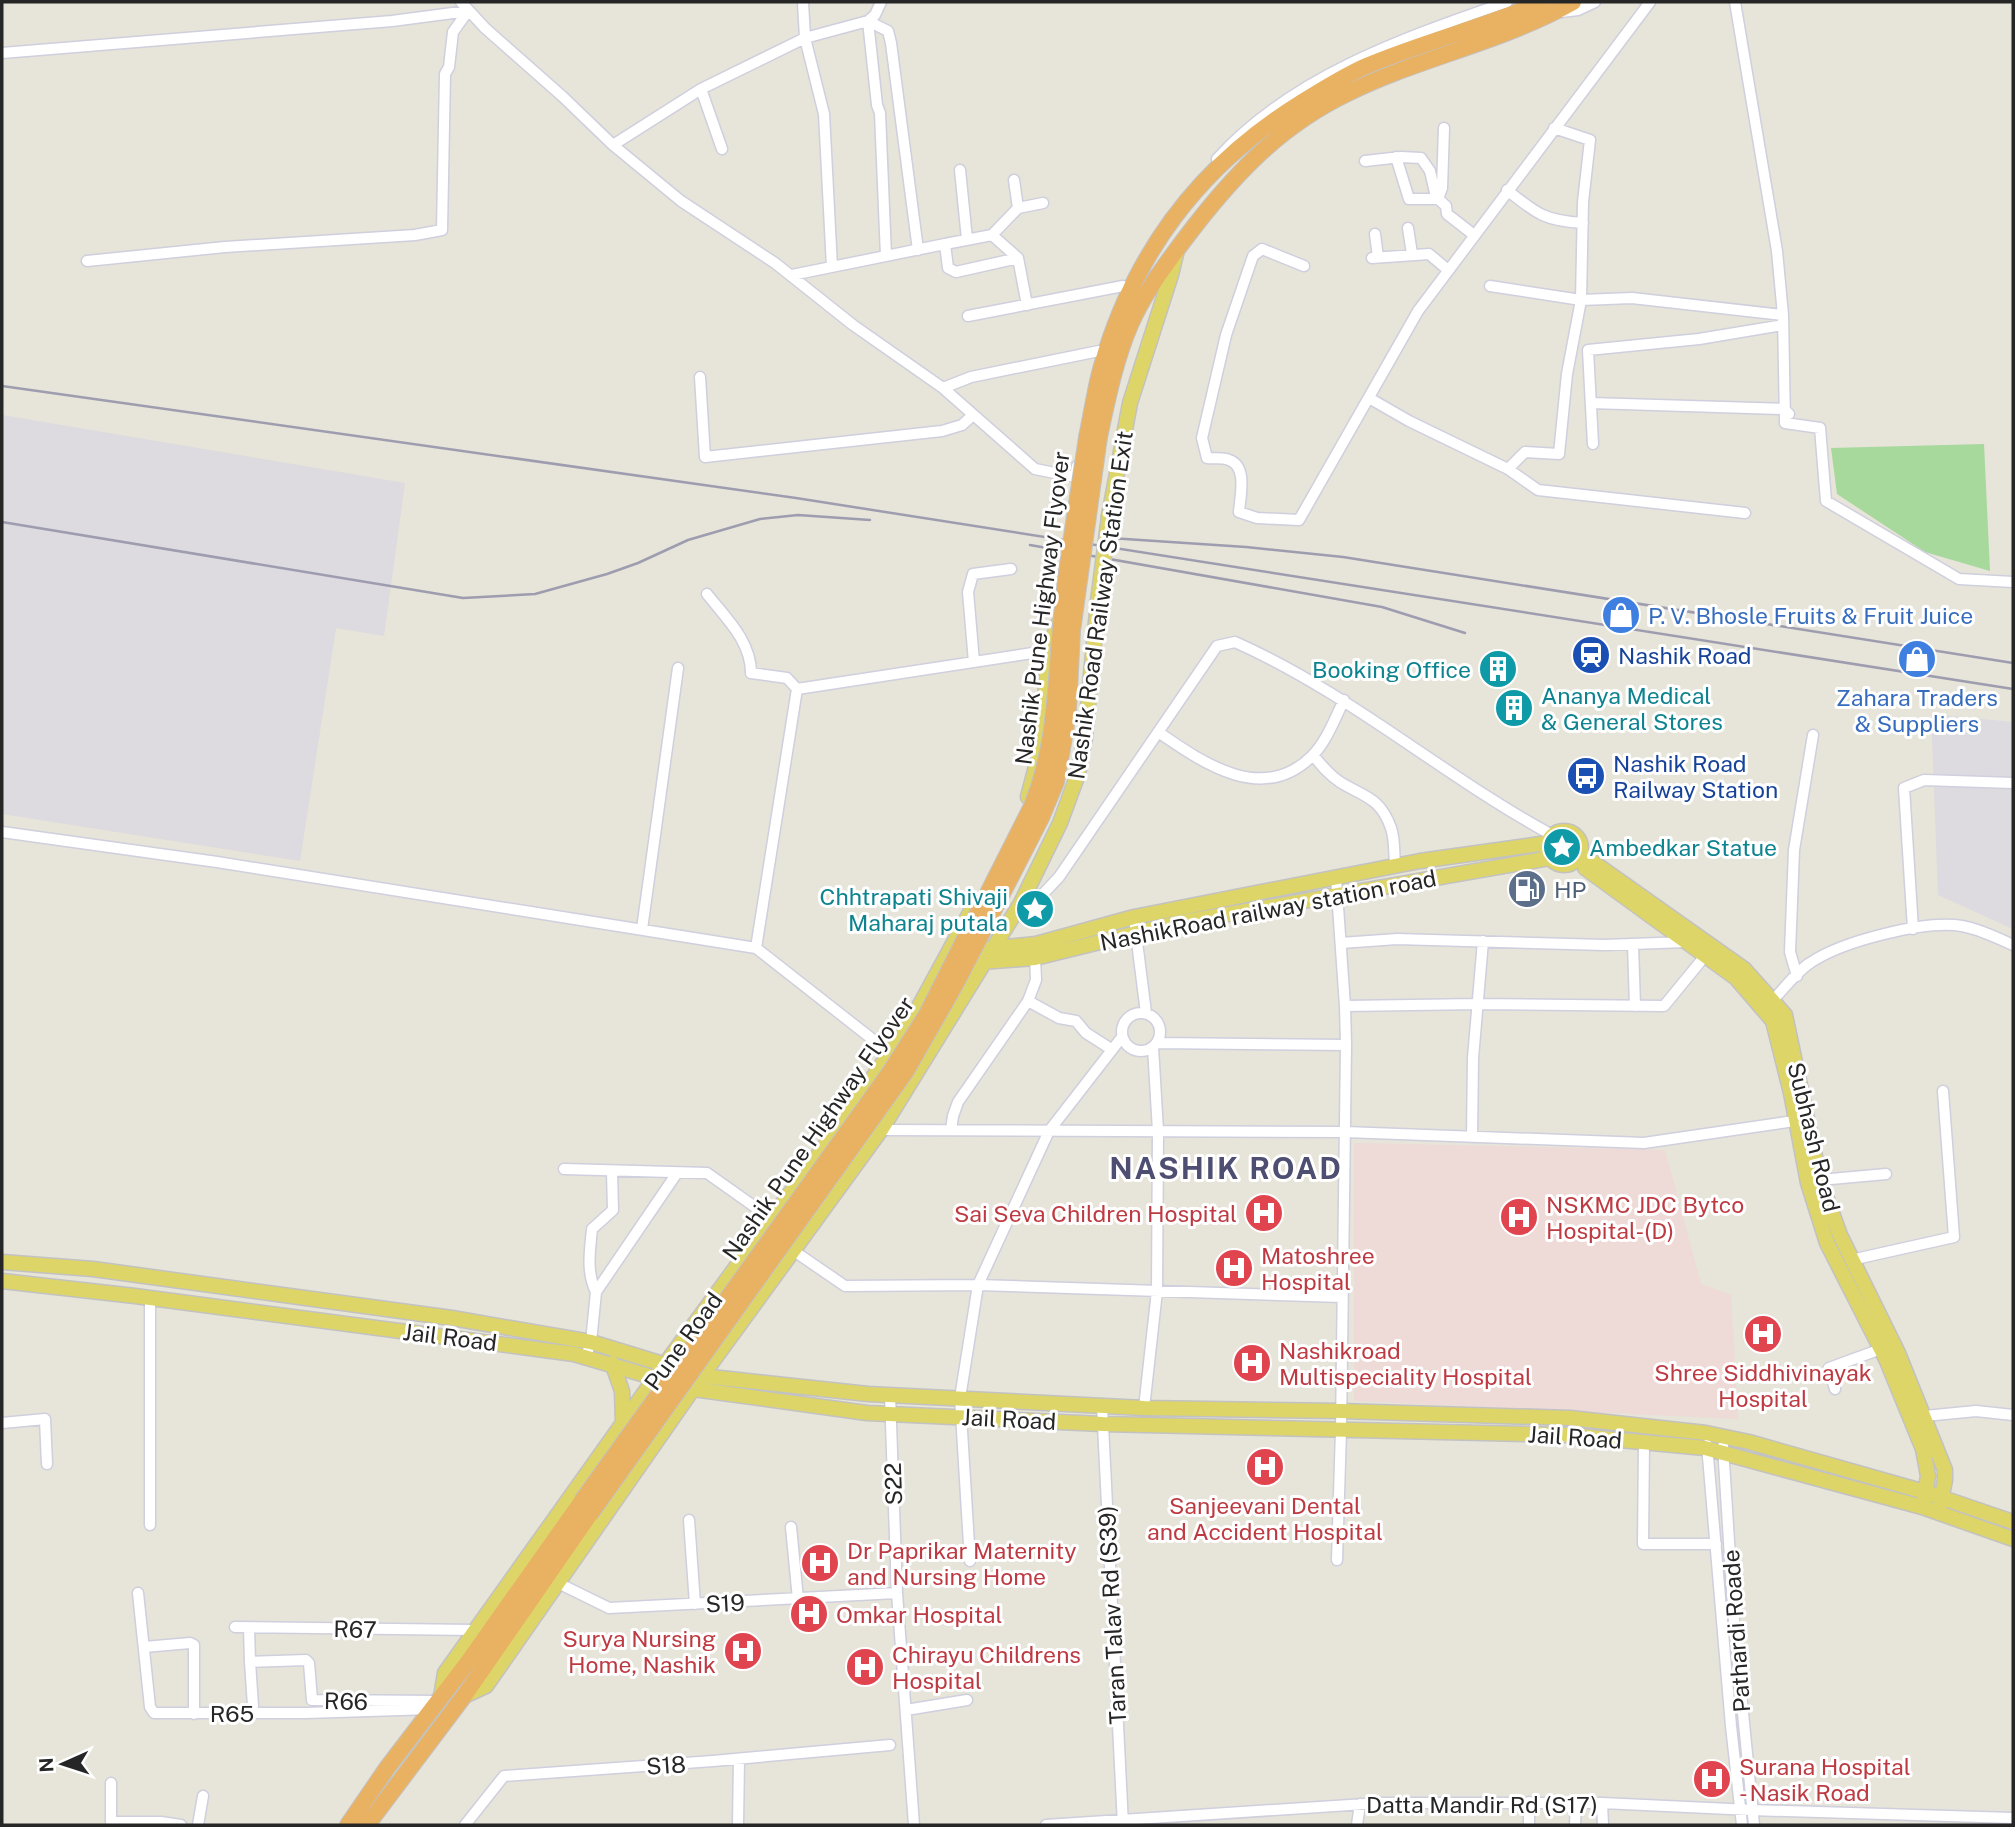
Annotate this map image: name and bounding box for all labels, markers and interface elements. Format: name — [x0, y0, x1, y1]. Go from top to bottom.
street label: Nashik Road Railway Station Exit — [1062, 429, 1138, 781]
street label: Nashik Pune Highway Flyover — [1009, 450, 1075, 766]
shop icon: P. V. Bhosle Fruits & Fruit Juice — [1600, 594, 1642, 636]
place label: P. V. Bhosle Fruits & Fruit Juice — [1648, 602, 1973, 629]
station icon: Nashik Road — [1570, 634, 1612, 676]
shop icon: Zahara Traders & Suppliers — [1896, 638, 1938, 680]
place label: Nashik Road — [1618, 642, 1752, 669]
building icon: Booking Office — [1477, 648, 1519, 690]
place label: Booking Office — [1312, 656, 1471, 683]
place label: Ananya Medical & General Stores — [1541, 682, 1723, 735]
place label: Zahara Traders & Suppliers — [1836, 684, 1998, 737]
building icon: Ananya Medical & General Stores — [1493, 687, 1535, 729]
place label: Nashik Road Railway Station — [1613, 750, 1778, 803]
bus stop icon: Nashik Road Railway Station — [1565, 755, 1607, 797]
place icon: Ambedkar Statue — [1541, 826, 1583, 868]
place label: Ambedkar Statue — [1589, 834, 1777, 861]
street label: NashikRoad railway station road — [1098, 864, 1438, 956]
fuel station icon: HP — [1506, 868, 1548, 910]
place label: HP — [1554, 876, 1586, 903]
place label: Chhtrapati Shivaji Maharaj putala — [820, 883, 1008, 936]
place icon: Chhtrapati Shivaji Maharaj putala — [1014, 888, 1056, 930]
street label: Nashik Pune Highway Flyover — [716, 991, 920, 1265]
street label: Subhash Road — [1782, 1059, 1846, 1215]
district label: NASHIK ROAD — [1109, 1150, 1343, 1186]
place label: NSKMC JDC Bytco Hospital-(D) — [1546, 1191, 1744, 1244]
hospital icon: Sai Seva Children Hospital — [1243, 1192, 1285, 1234]
hospital icon: NSKMC JDC Bytco Hospital-(D) — [1498, 1196, 1540, 1238]
place label: Sai Seva Children Hospital — [954, 1200, 1237, 1227]
place label: Matoshree Hospital — [1261, 1242, 1375, 1295]
hospital icon: Matoshree Hospital — [1213, 1247, 1255, 1289]
street label: Pune Road — [638, 1287, 728, 1395]
hospital icon: Shree Siddhivinayak Hospital — [1742, 1313, 1784, 1355]
street label: Jail Road — [401, 1318, 499, 1356]
place label: Nashikroad Multispeciality Hospital — [1279, 1337, 1532, 1390]
hospital icon: Nashikroad Multispeciality Hospital — [1231, 1342, 1273, 1384]
place label: Shree Siddhivinayak Hospital — [1654, 1359, 1872, 1412]
street label: Jail Road — [961, 1403, 1057, 1435]
street label: Jail Road — [1527, 1420, 1623, 1454]
hospital icon: Sanjeevani Dental and Accident Hospital — [1244, 1446, 1286, 1488]
street label: S22 — [879, 1462, 907, 1506]
place label: Sanjeevani Dental and Accident Hospital — [1147, 1492, 1383, 1545]
street label: Taran Talav Rd (S39) — [1093, 1505, 1131, 1725]
place label: Dr Paprikar Maternity and Nursing Home — [847, 1537, 1077, 1590]
hospital icon: Dr Paprikar Maternity and Nursing Home — [799, 1542, 841, 1584]
street label: Pathardi Roade — [1717, 1549, 1755, 1713]
street label: S19 — [705, 1588, 745, 1618]
hospital icon: Omkar Hospital — [788, 1593, 830, 1635]
place label: Omkar Hospital — [836, 1601, 1003, 1628]
street label: R67 — [333, 1615, 377, 1643]
place label: Surya Nursing Home, Nashik — [563, 1625, 716, 1678]
hospital icon: Surya Nursing Home, Nashik — [722, 1630, 764, 1672]
place label: Chirayu Childrens Hospital — [892, 1641, 1081, 1694]
hospital icon: Chirayu Childrens Hospital — [844, 1646, 886, 1688]
street label: R66 — [324, 1687, 368, 1715]
street label: R65 — [210, 1700, 254, 1727]
north arrow — [28, 1729, 98, 1799]
street label: S18 — [645, 1750, 687, 1780]
place label: Surana Hospital - Nasik Road — [1739, 1753, 1911, 1806]
text: N — [35, 1757, 57, 1773]
hospital icon: Surana Hospital - Nasik Road — [1691, 1758, 1733, 1800]
street label: Datta Mandir Rd (S17) — [1366, 1791, 1598, 1818]

